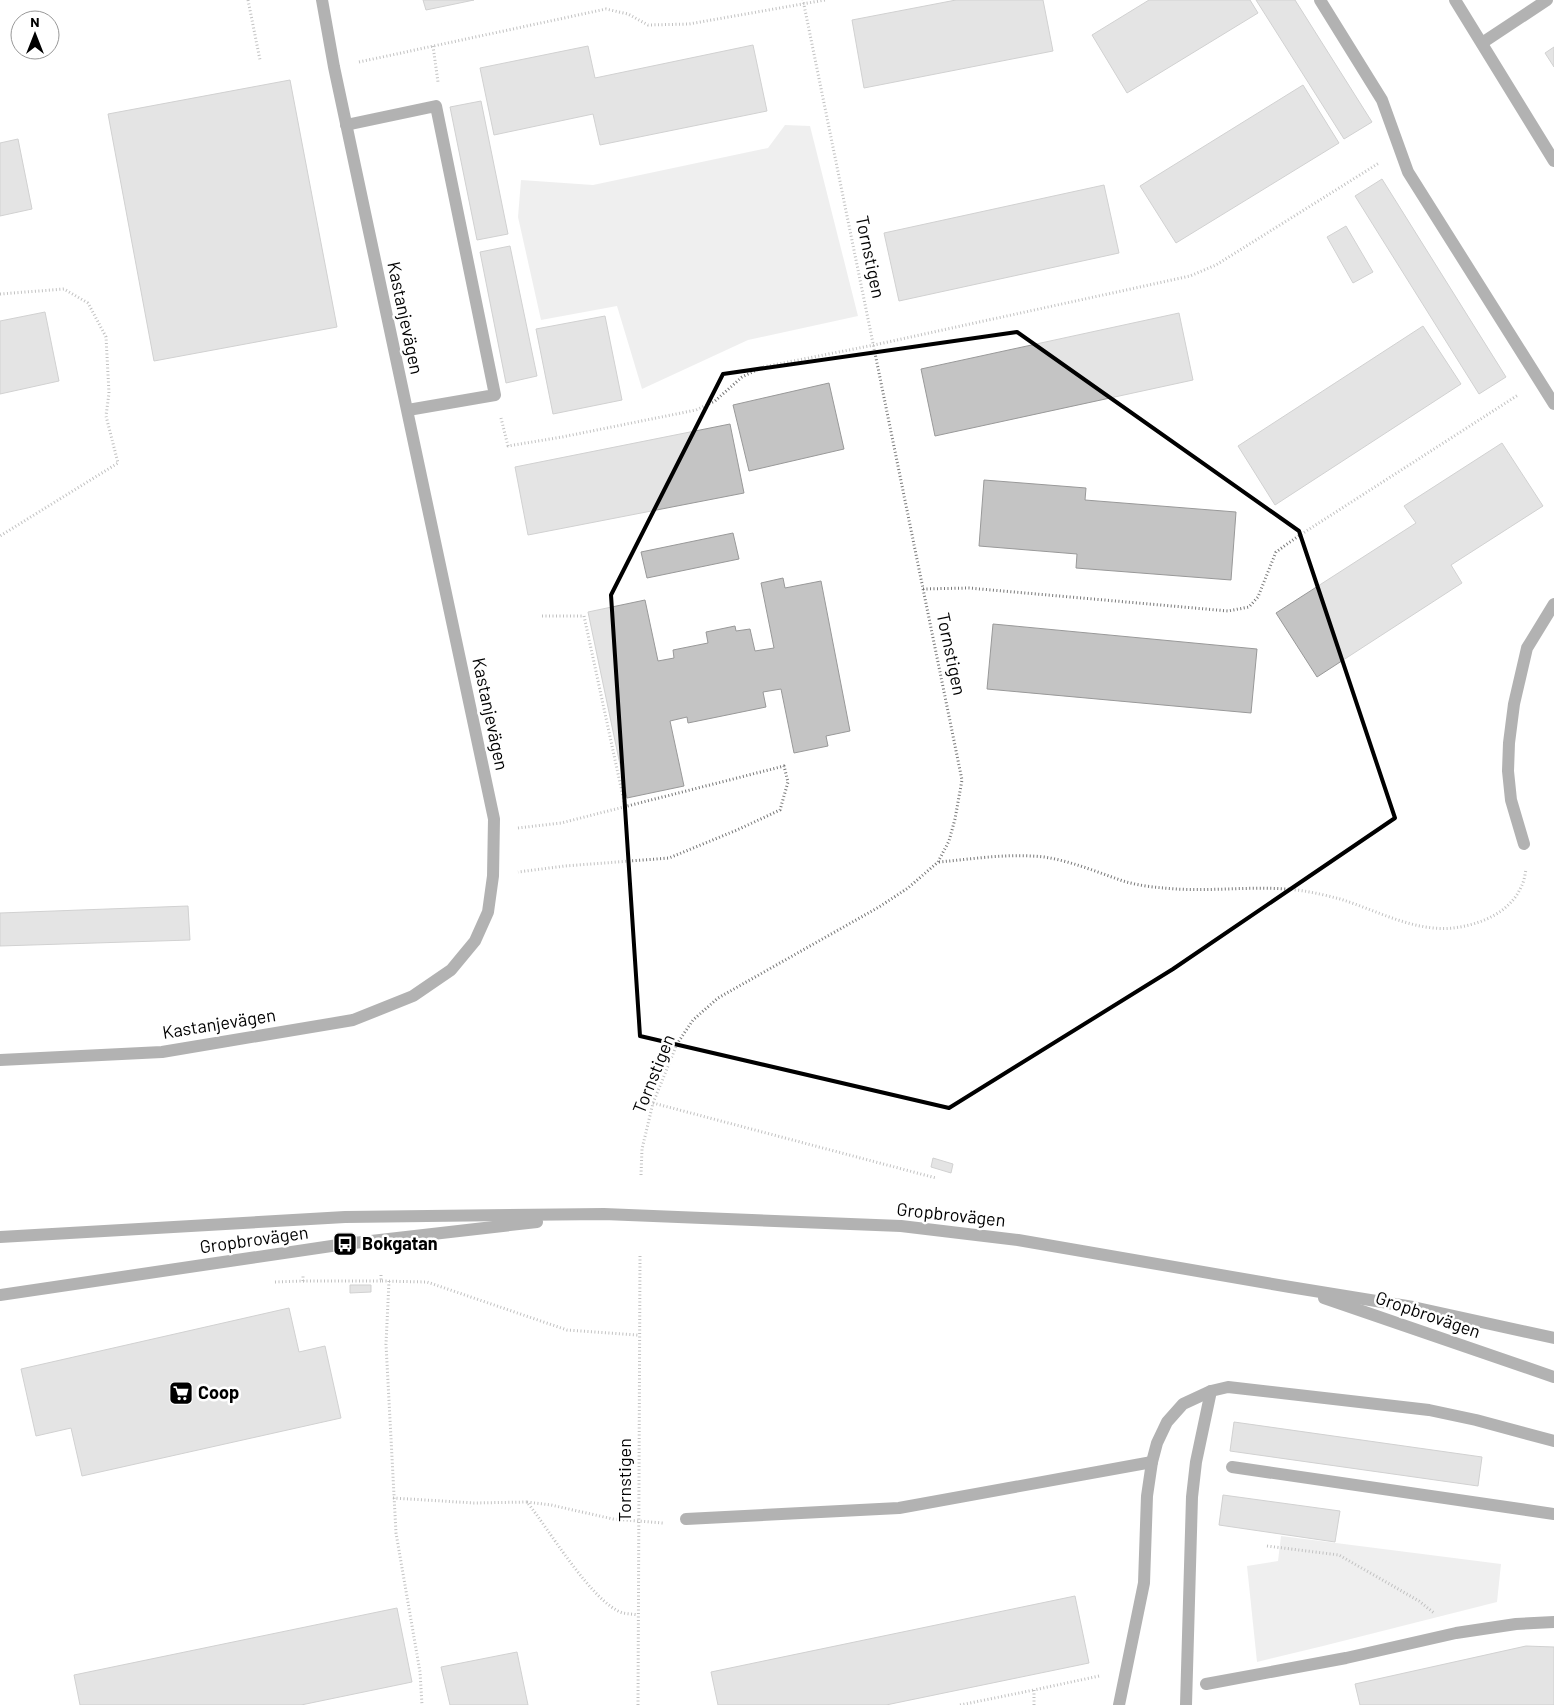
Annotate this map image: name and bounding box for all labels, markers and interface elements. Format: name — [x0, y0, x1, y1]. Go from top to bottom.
north arrow — [10, 10, 60, 60]
text: N — [30, 13, 40, 30]
street label: Tornstigen — [852, 214, 890, 300]
street label: Kastanjevägen — [383, 259, 429, 376]
street label: Tornstigen — [933, 611, 971, 697]
street label: Kastanjevägen — [468, 655, 514, 772]
street label: Kastanjevägen — [161, 1003, 277, 1043]
street label: Tornstigen — [627, 1031, 679, 1117]
street label: Gropbrovägen — [896, 1197, 1007, 1231]
street label: Gropbrovägen — [198, 1221, 310, 1258]
bus stop icon: Bokgatan — [332, 1231, 358, 1257]
place label: Bokgatan — [362, 1232, 438, 1254]
street label: Gropbrovägen — [1373, 1286, 1484, 1342]
supermarket icon: Coop — [168, 1380, 194, 1406]
place label: Coop — [198, 1381, 239, 1403]
street label: Tornstigen — [613, 1438, 635, 1522]

